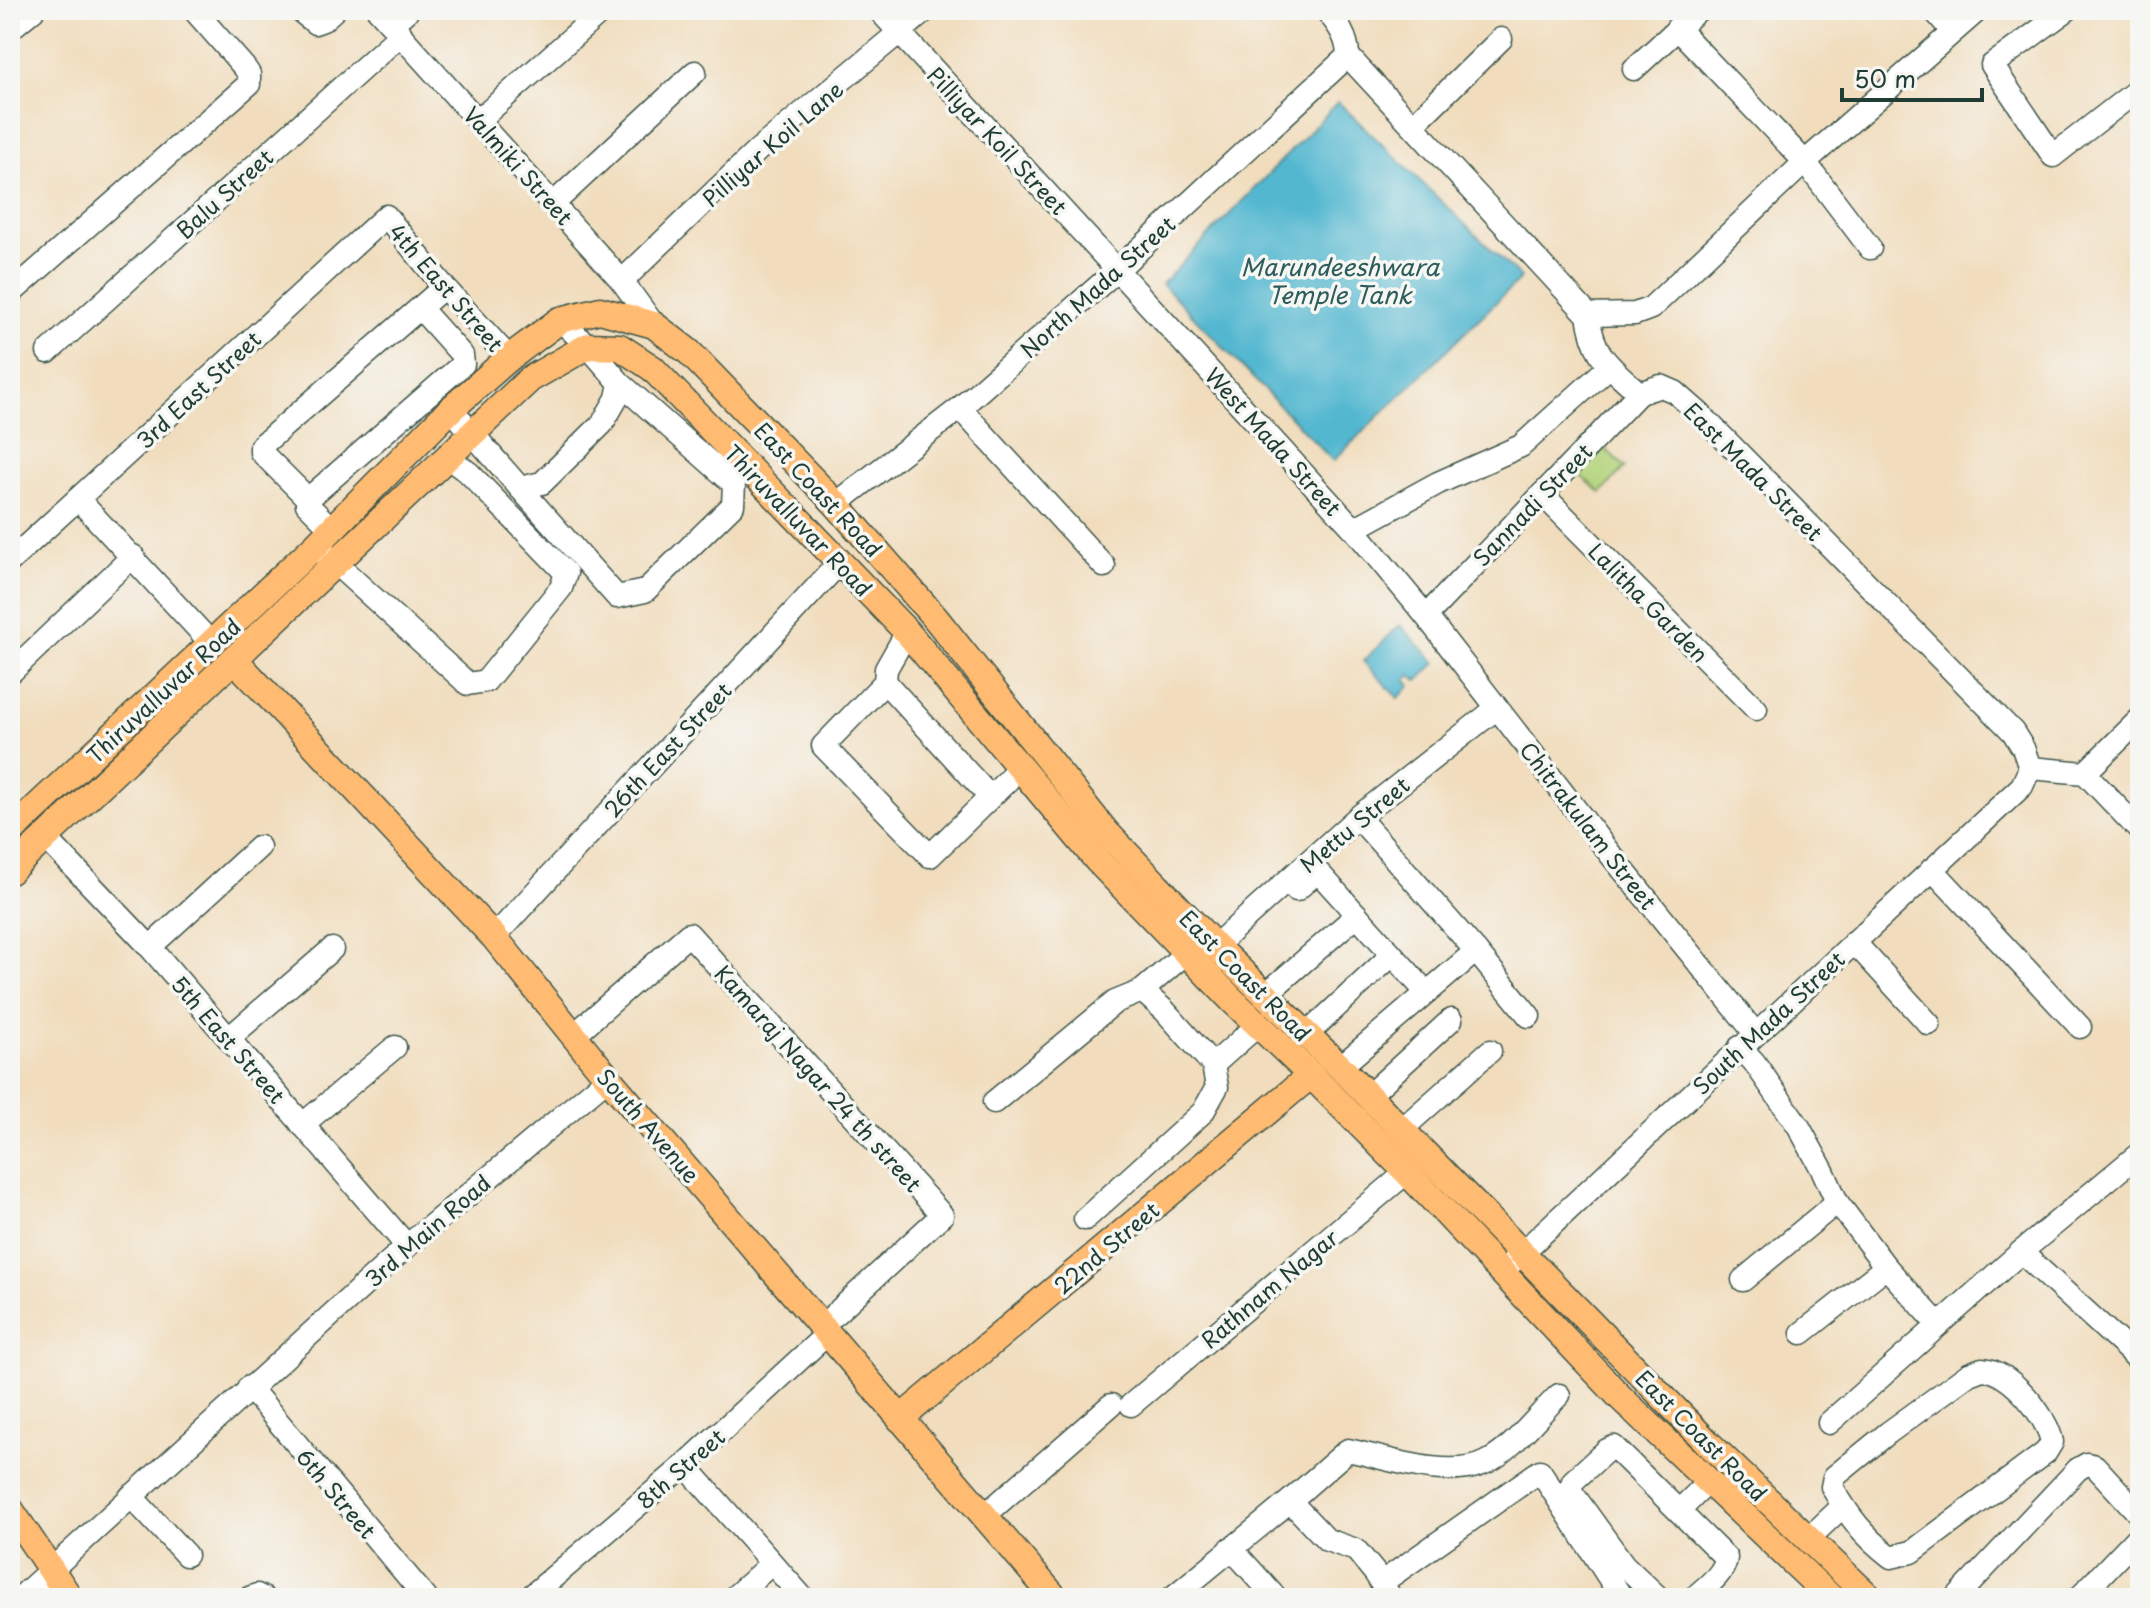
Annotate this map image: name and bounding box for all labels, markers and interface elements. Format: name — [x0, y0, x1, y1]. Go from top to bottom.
scale bar — [1842, 52, 1982, 102]
street label: Pilliyar Koil Street — [920, 58, 1076, 222]
text: 50 m — [1854, 60, 1916, 96]
street label: Pilliyar Koil Lane — [694, 72, 850, 214]
street label: Valmiki Street — [457, 98, 581, 232]
street label: Balu Street — [168, 140, 280, 246]
street label: North Mada Street — [1012, 207, 1182, 365]
street label: 4th East Street — [382, 216, 512, 359]
water label: Marundeeshwara Temple Tank — [1241, 248, 1440, 312]
street label: 3rd East Street — [128, 322, 268, 456]
street label: West Mada Street — [1198, 359, 1350, 523]
street label: East Mada Street — [1677, 394, 1831, 548]
street label: East Coast Road — [747, 414, 891, 564]
street label: Sannadi Street — [1465, 435, 1599, 573]
street label: Thiruvalluvar Road — [718, 437, 880, 603]
street label: Lalitha Garden — [1582, 535, 1716, 669]
street label: Thiruvalluvar Road — [79, 610, 247, 770]
street label: 26th East Street — [596, 674, 739, 824]
street label: Chitrakulam Street — [1513, 734, 1665, 916]
street label: Mettu Street — [1292, 768, 1416, 880]
street label: East Coast Road — [1173, 902, 1319, 1048]
street label: South Mada Street — [1685, 942, 1852, 1101]
street label: Kamaraj Nagar 24 th street — [708, 957, 930, 1199]
street label: 5th East Street — [164, 968, 294, 1110]
street label: South Avenue — [590, 1061, 708, 1189]
street label: 3rd Main Road — [357, 1166, 497, 1294]
street label: 22nd Street — [1046, 1193, 1166, 1301]
street label: Rathnam Nagar — [1193, 1221, 1345, 1355]
street label: East Coast Road — [1629, 1362, 1775, 1508]
street label: 8th Street — [628, 1420, 732, 1516]
street label: 6th Street — [289, 1441, 385, 1545]

